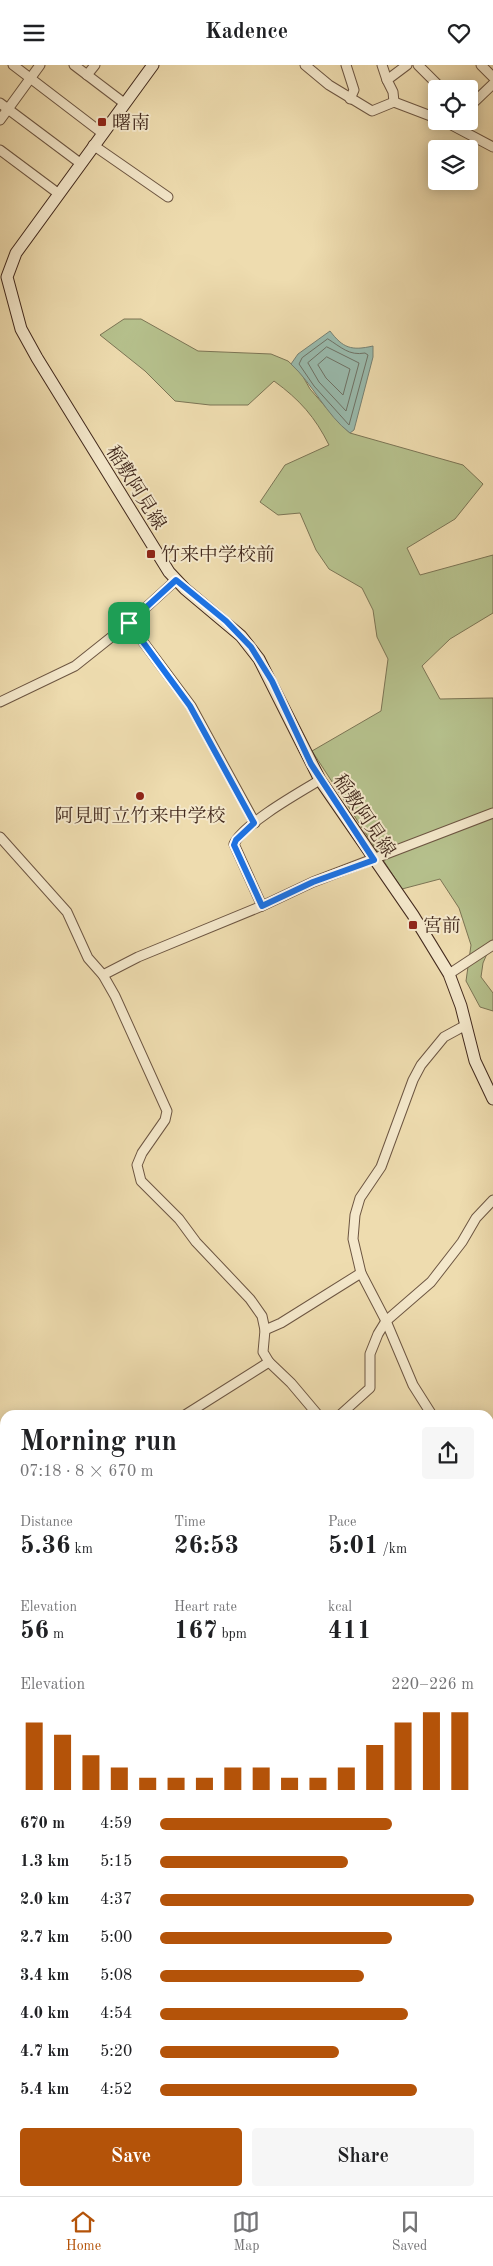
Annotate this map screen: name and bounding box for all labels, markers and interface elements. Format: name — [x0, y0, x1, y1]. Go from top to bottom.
icon: menu — [20, 19, 48, 47]
icon: heart — [445, 19, 473, 47]
text: Kadence — [205, 21, 288, 43]
map controls — [428, 80, 478, 190]
button: locate — [428, 80, 478, 130]
place label: 曙南 — [112, 112, 150, 134]
marker: 曙南 — [96, 116, 108, 128]
button: layers — [428, 140, 478, 190]
street label: 稲敷阿見線 — [102, 441, 171, 534]
place label: 竹来中学校前 — [161, 545, 275, 566]
marker: 竹来中学校前 — [145, 548, 157, 560]
pin — [108, 602, 150, 644]
icon: arrive — [115, 609, 143, 637]
street label: 稲敷阿見線 — [328, 770, 400, 861]
marker: 阿見町立竹来中学校 — [134, 790, 146, 802]
place label: 阿見町立竹来中学校 — [54, 806, 226, 827]
place label: 宮前 — [423, 916, 461, 937]
marker: 宮前 — [407, 919, 419, 931]
button: share — [422, 1427, 474, 1479]
text: Morning run — [20, 1429, 177, 1457]
text: 07:18 · 8 × 670 m — [20, 1464, 153, 1480]
text: Distance — [20, 1515, 73, 1529]
text: Time — [174, 1515, 205, 1529]
text: Pace — [328, 1515, 356, 1529]
text: 5.36 — [20, 1534, 71, 1559]
text: 26:53 — [174, 1534, 239, 1559]
text: 5:01 — [328, 1534, 379, 1559]
text: km — [71, 1542, 93, 1556]
text: /km — [379, 1542, 407, 1556]
text: Elevation — [20, 1600, 77, 1614]
text: Heart rate — [174, 1600, 237, 1614]
text: kcal — [328, 1600, 352, 1614]
text: 56 — [20, 1619, 49, 1644]
text: 167 — [174, 1619, 218, 1644]
text: 411 — [328, 1619, 372, 1644]
text: m — [49, 1627, 64, 1641]
text: bpm — [218, 1627, 247, 1641]
text: Elevation — [20, 1677, 85, 1693]
text: 220–226 m — [391, 1677, 474, 1693]
text: 670 m — [20, 1816, 65, 1832]
text: 4:59 — [100, 1816, 132, 1832]
text: 1.3 km — [20, 1854, 69, 1870]
text: 5:15 — [100, 1854, 132, 1870]
text: 2.0 km — [20, 1892, 69, 1908]
text: 4:37 — [100, 1892, 132, 1908]
text: 2.7 km — [20, 1930, 69, 1946]
text: 5:00 — [100, 1930, 132, 1946]
text: 3.4 km — [20, 1968, 69, 1984]
text: 5:08 — [100, 1968, 132, 1984]
text: 4.0 km — [20, 2006, 69, 2022]
text: 4:54 — [100, 2006, 132, 2022]
text: 4.7 km — [20, 2044, 69, 2060]
text: 5:20 — [100, 2044, 132, 2060]
text: 5.4 km — [20, 2082, 69, 2098]
text: 4:52 — [100, 2082, 132, 2098]
button: Save — [20, 2128, 242, 2186]
button: Share — [252, 2128, 474, 2186]
tab: Home — [66, 2208, 101, 2255]
tab: Map — [232, 2208, 260, 2255]
tab: Saved — [392, 2208, 427, 2255]

